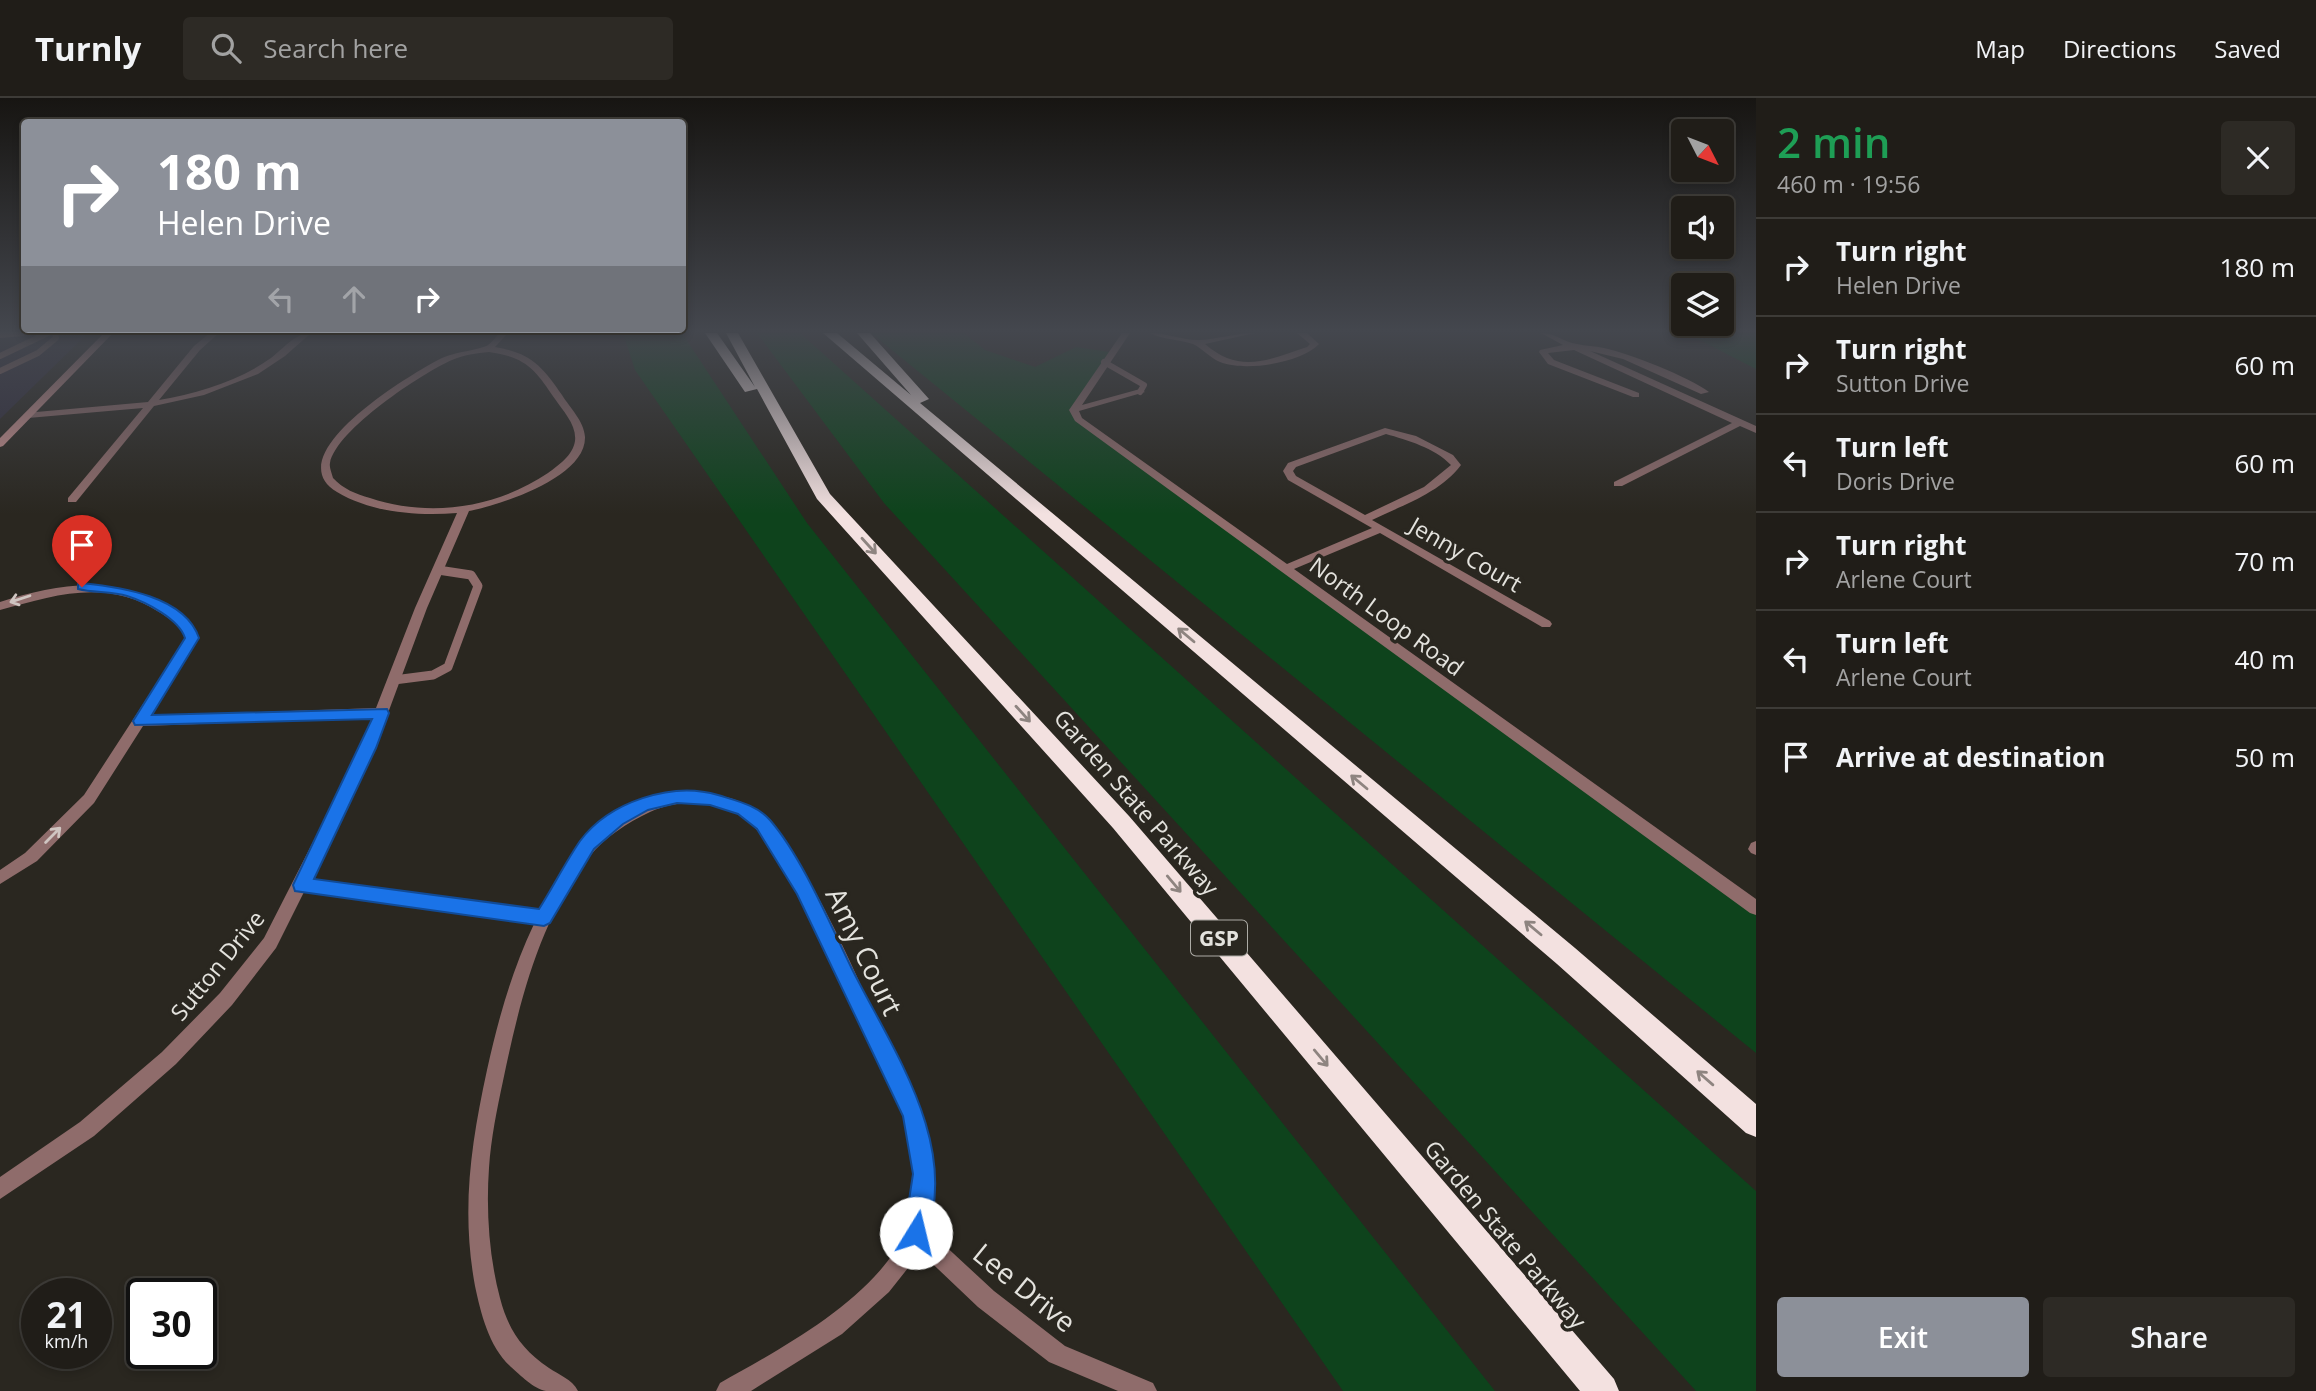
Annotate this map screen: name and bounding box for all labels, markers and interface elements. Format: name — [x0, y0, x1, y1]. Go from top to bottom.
search box — [183, 17, 673, 80]
text: Turnly — [35, 26, 141, 71]
icon: search — [207, 29, 245, 67]
text: Search here — [263, 30, 408, 66]
text: Map — [1975, 32, 2025, 65]
text: Directions — [2063, 32, 2176, 65]
text: Saved — [2214, 32, 2281, 65]
text: 2 min — [1777, 113, 1890, 170]
north arrow — [1671, 119, 1734, 182]
map controls — [1671, 119, 1734, 336]
button: close — [2221, 121, 2295, 195]
text: 180 m — [157, 138, 302, 204]
icon: right — [42, 147, 133, 238]
text: 460 m · 19:56 — [1777, 168, 1920, 200]
button: sound — [1671, 196, 1734, 259]
text: Helen Drive — [157, 201, 331, 244]
text: Turn right — [1836, 233, 1967, 269]
icon: right — [1777, 248, 1815, 286]
text: 180 m — [2220, 249, 2295, 285]
text: Helen Drive — [1836, 269, 1961, 301]
button: layers — [1671, 273, 1734, 336]
icon: left — [262, 280, 300, 318]
icon: ahead — [335, 280, 373, 318]
icon: right — [408, 280, 446, 318]
text: Turn right — [1836, 331, 1967, 367]
icon: right — [1777, 346, 1815, 384]
text: 60 m — [2234, 347, 2295, 383]
text: Sutton Drive — [1836, 367, 1969, 399]
text: Turn left — [1836, 429, 1948, 465]
icon: left — [1777, 444, 1815, 482]
text: 60 m — [2234, 445, 2295, 481]
text: Doris Drive — [1836, 465, 1955, 497]
street label: Jenny Court — [1402, 508, 1528, 599]
pin — [52, 515, 112, 587]
icon: arrive — [63, 526, 101, 564]
text: Turn right — [1836, 527, 1967, 563]
one-way arrow — [861, 537, 878, 554]
icon: right — [1777, 542, 1815, 580]
text: 70 m — [2234, 543, 2295, 579]
street label: North Loop Road — [1303, 549, 1471, 683]
text: Arlene Court — [1836, 563, 1972, 595]
one-way arrow — [10, 594, 32, 607]
text: Turn left — [1836, 625, 1948, 661]
one-way arrow — [1177, 627, 1195, 643]
icon: left — [1777, 640, 1815, 678]
text: 40 m — [2234, 641, 2295, 677]
text: Arlene Court — [1836, 661, 1972, 693]
street label: Garden State Parkway — [1047, 702, 1227, 902]
one-way arrow — [1015, 705, 1031, 723]
icon: arrive — [1777, 738, 1815, 776]
text: Arrive at destination — [1836, 739, 2105, 775]
text: 50 m — [2234, 739, 2295, 775]
one-way arrow — [1351, 774, 1369, 790]
one-way arrow — [44, 827, 61, 844]
one-way arrow — [1166, 875, 1182, 893]
street label: Amy Court — [818, 881, 912, 1021]
street label: Sutton Drive — [163, 903, 271, 1027]
road number: GSP — [1191, 920, 1247, 956]
one-way arrow — [1525, 920, 1543, 936]
one-way arrow — [1313, 1049, 1329, 1067]
one-way arrow — [1696, 1070, 1714, 1086]
street label: Garden State Parkway — [1418, 1133, 1595, 1335]
position arrow — [879, 1196, 953, 1270]
street label: Lee Drive — [966, 1234, 1084, 1340]
speed limit sign: 30 — [126, 1278, 217, 1369]
text: 21 — [46, 1291, 87, 1338]
button: Exit — [1777, 1297, 2029, 1377]
button: Share — [2043, 1297, 2295, 1377]
text: km/h — [45, 1329, 88, 1353]

